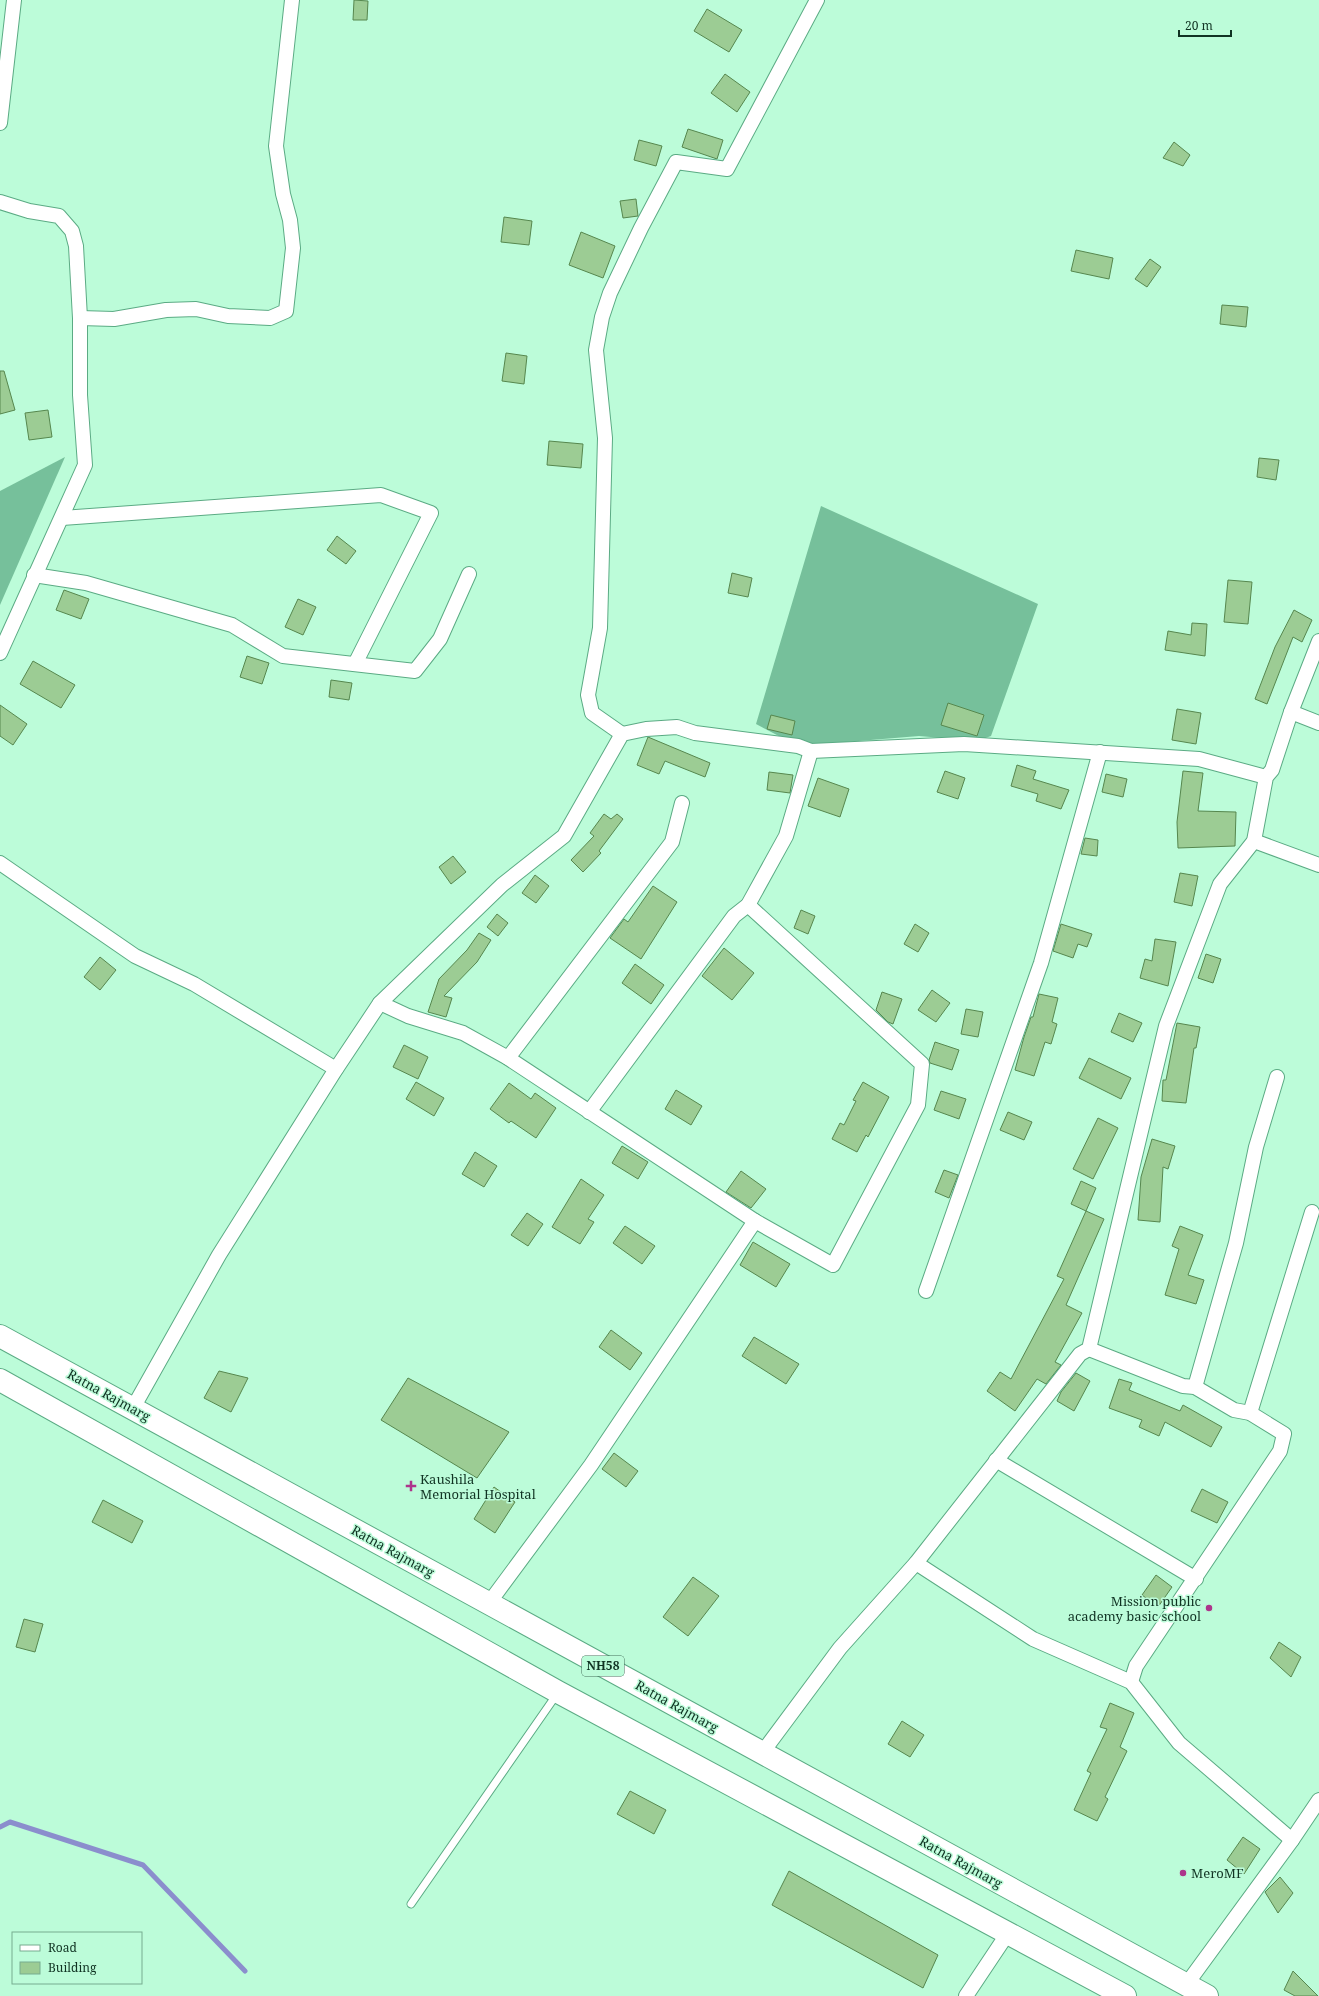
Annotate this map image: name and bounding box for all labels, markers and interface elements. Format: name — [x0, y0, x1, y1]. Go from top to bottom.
scale bar — [1179, 12, 1231, 38]
text: 20 m — [1185, 17, 1213, 34]
street label: Ratna Rajmarg — [64, 1365, 154, 1425]
place label: Kaushila Memorial Hospital — [420, 1470, 536, 1503]
marker: Kaushila Memorial Hospital — [405, 1480, 417, 1492]
street label: Ratna Rajmarg — [348, 1521, 438, 1581]
place label: Mission public academy basic school — [1068, 1592, 1201, 1625]
marker: Mission public academy basic school — [1204, 1603, 1214, 1613]
road number: NH58 — [582, 1656, 624, 1676]
street label: Ratna Rajmarg — [632, 1676, 722, 1736]
street label: Ratna Rajmarg — [916, 1832, 1006, 1892]
place label: MeroMF — [1191, 1864, 1244, 1882]
marker: MeroMF — [1178, 1868, 1188, 1878]
legend — [12, 1932, 142, 1984]
text: Road — [48, 1939, 78, 1956]
text: Building — [48, 1959, 97, 1976]

